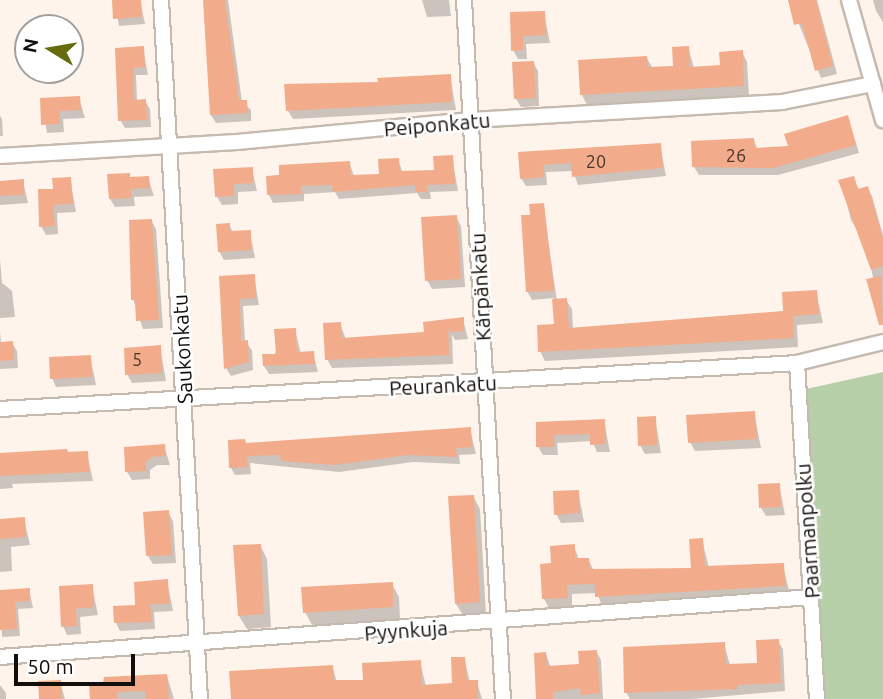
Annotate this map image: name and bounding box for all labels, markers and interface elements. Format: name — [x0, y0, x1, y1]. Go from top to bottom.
north arrow — [14, 14, 84, 84]
text: N — [18, 36, 43, 54]
street label: Peiponkatu — [383, 107, 491, 141]
house number: 26 — [726, 144, 746, 166]
house number: 20 — [586, 150, 606, 172]
street label: Kärpänkatu — [465, 232, 495, 342]
street label: Saukonkatu — [167, 293, 197, 405]
house number: 5 — [132, 348, 142, 370]
street label: Peurankatu — [388, 370, 498, 400]
street label: Paarmanpolku — [790, 463, 824, 599]
street label: Pyynkuja — [363, 615, 449, 645]
scale bar — [18, 640, 138, 684]
text: 50 m — [27, 654, 74, 678]

